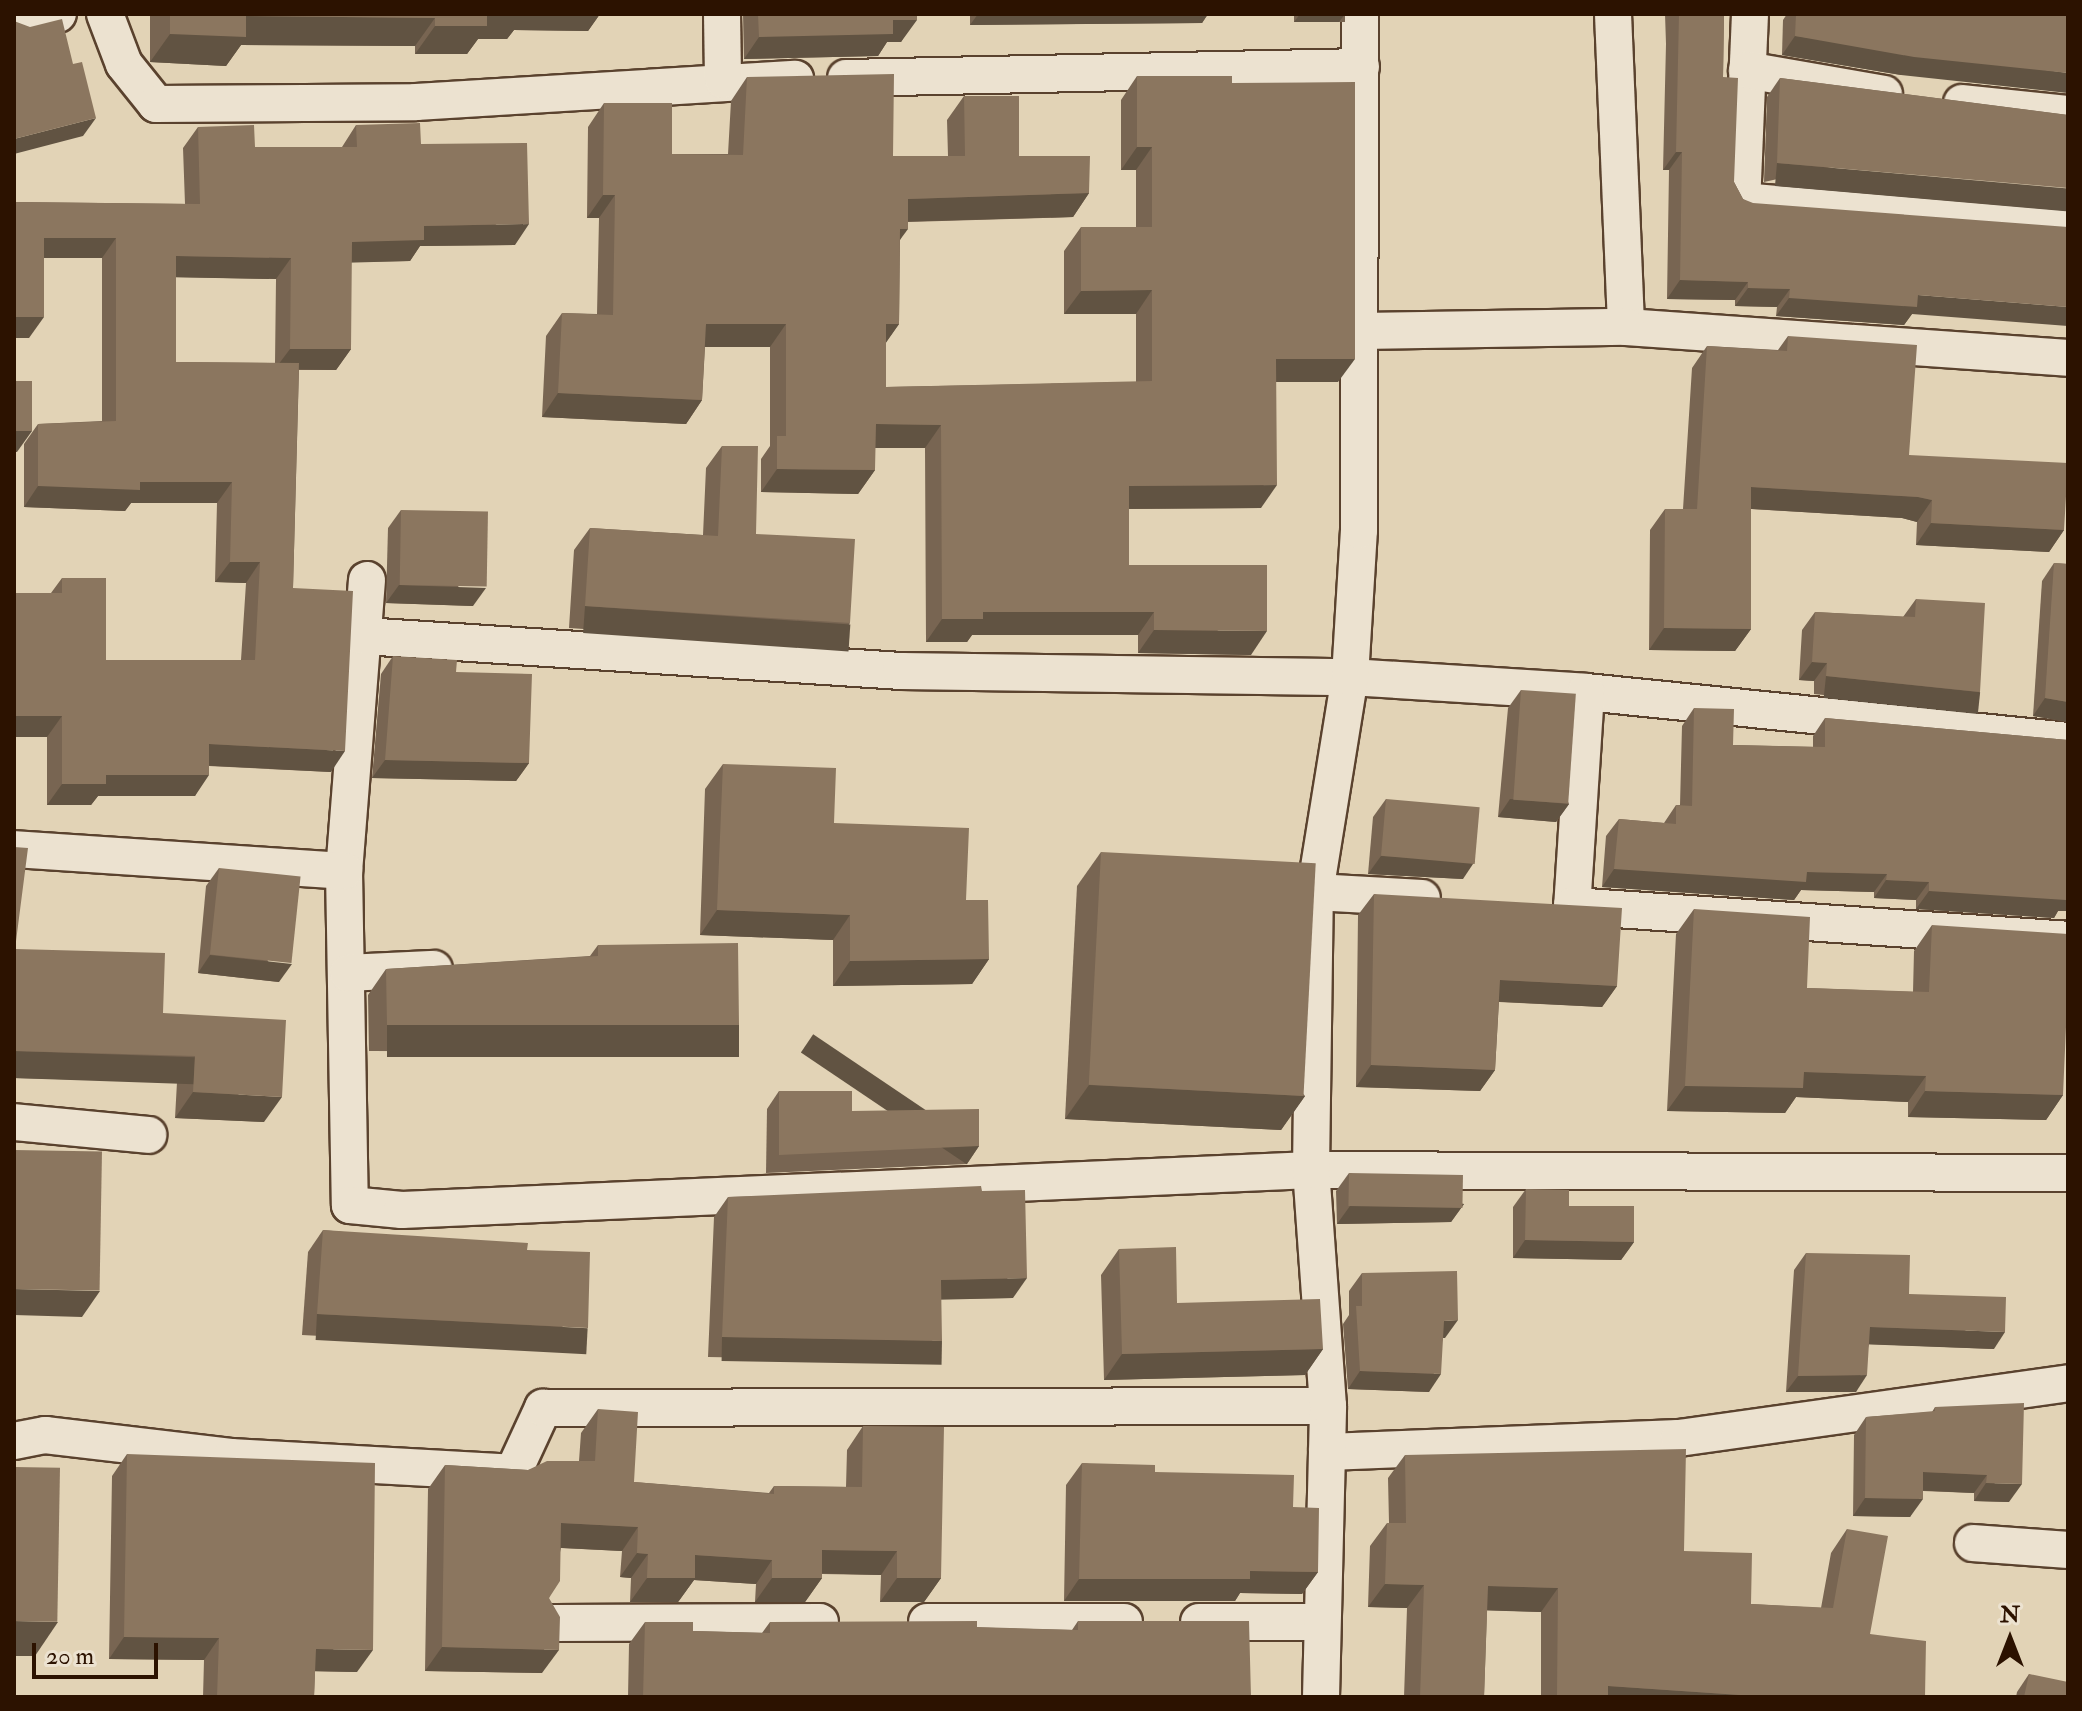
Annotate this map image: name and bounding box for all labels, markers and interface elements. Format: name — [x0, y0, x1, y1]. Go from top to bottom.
north arrow — [1970, 1599, 2050, 1679]
text: N — [2000, 1601, 2020, 1629]
scale bar — [36, 1627, 162, 1677]
text: 20 m — [46, 1641, 94, 1672]

